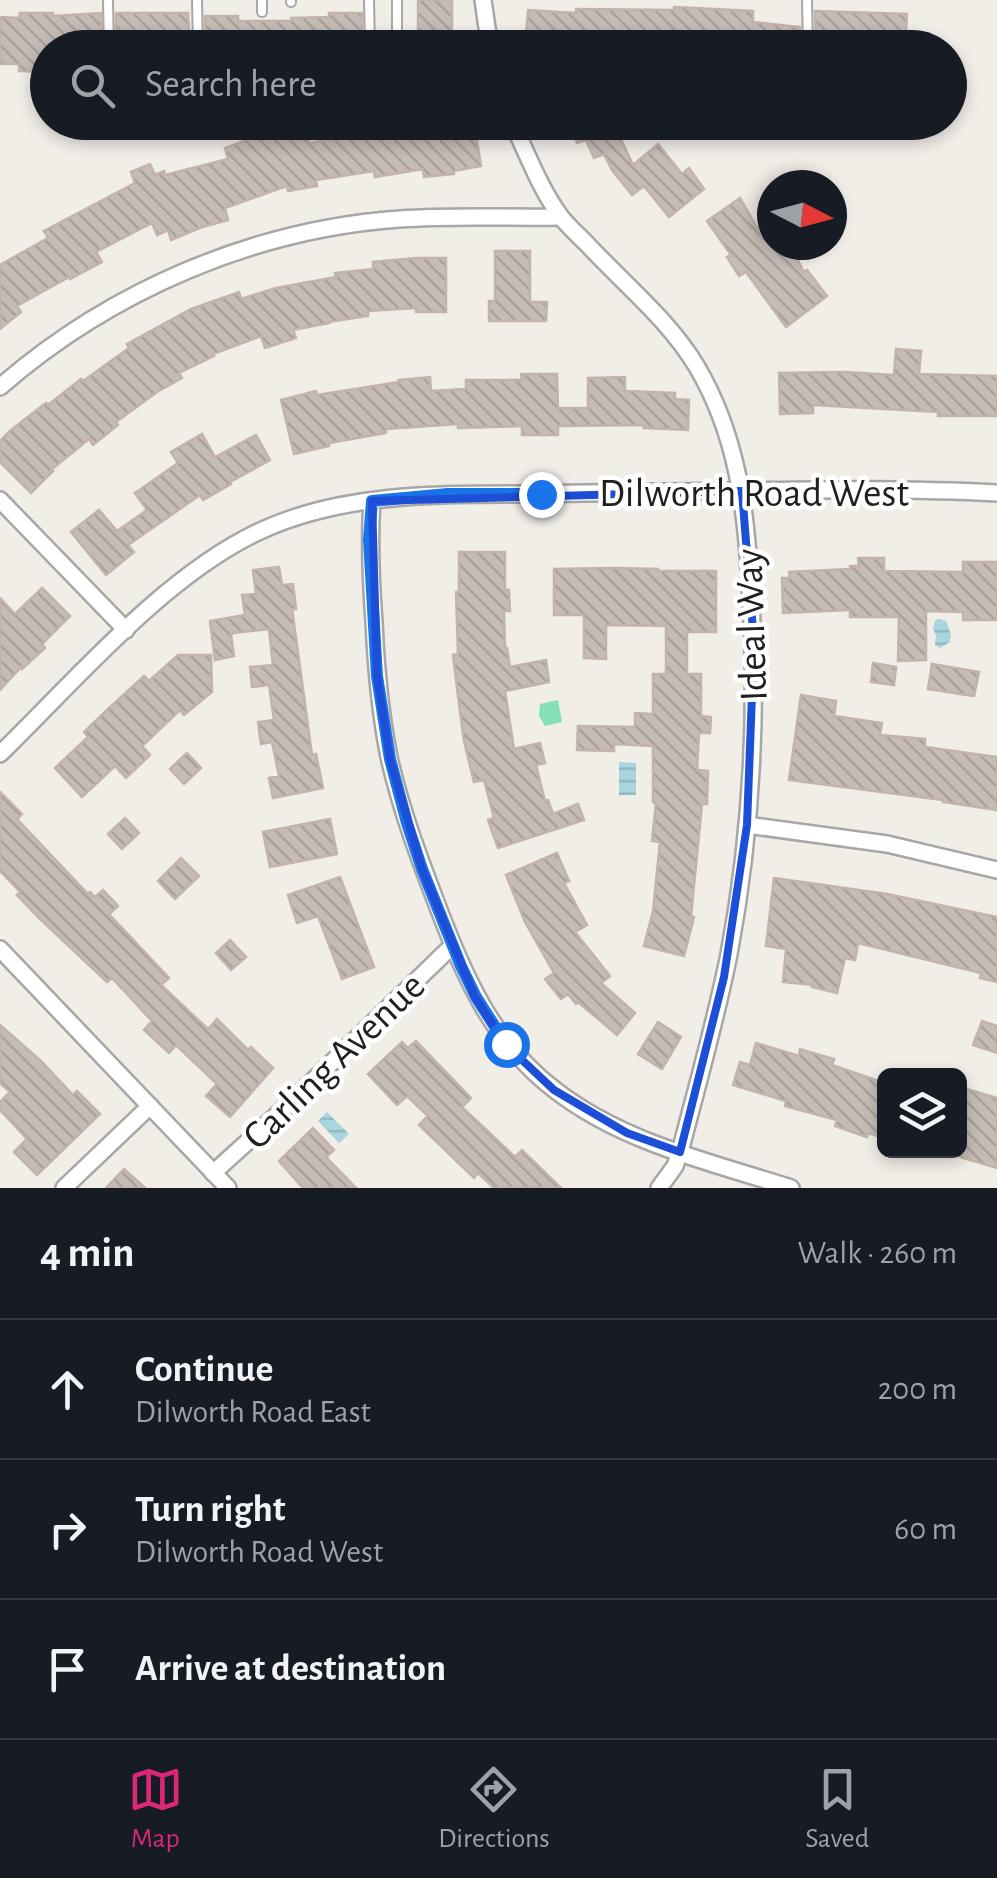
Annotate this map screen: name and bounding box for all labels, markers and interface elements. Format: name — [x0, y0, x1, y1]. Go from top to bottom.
search box — [30, 30, 967, 140]
icon: search — [65, 58, 120, 113]
text: Search here — [145, 66, 317, 104]
north arrow — [757, 170, 847, 260]
route end — [519, 472, 565, 518]
street label: Dilworth Road West — [599, 474, 909, 514]
street label: Ideal Way — [729, 548, 775, 702]
street label: Carling Avenue — [236, 966, 433, 1157]
route start — [484, 1022, 530, 1068]
map controls — [877, 1068, 967, 1158]
button: layers — [877, 1068, 967, 1158]
text: 4 min — [40, 1232, 135, 1274]
text: Walk · 260 m — [798, 1237, 957, 1269]
text: Continue — [135, 1351, 273, 1389]
icon: ahead — [40, 1362, 95, 1417]
text: 200 m — [878, 1373, 957, 1405]
text: Dilworth Road East — [135, 1396, 371, 1428]
text: Turn right — [135, 1491, 285, 1529]
icon: right — [40, 1502, 95, 1557]
text: 60 m — [894, 1513, 957, 1545]
text: Dilworth Road West — [135, 1536, 383, 1568]
icon: arrive — [40, 1642, 95, 1697]
text: Arrive at destination — [135, 1650, 446, 1688]
tab: Map — [128, 1762, 183, 1856]
tab: Directions — [438, 1762, 550, 1856]
tab: Saved — [805, 1762, 869, 1856]

